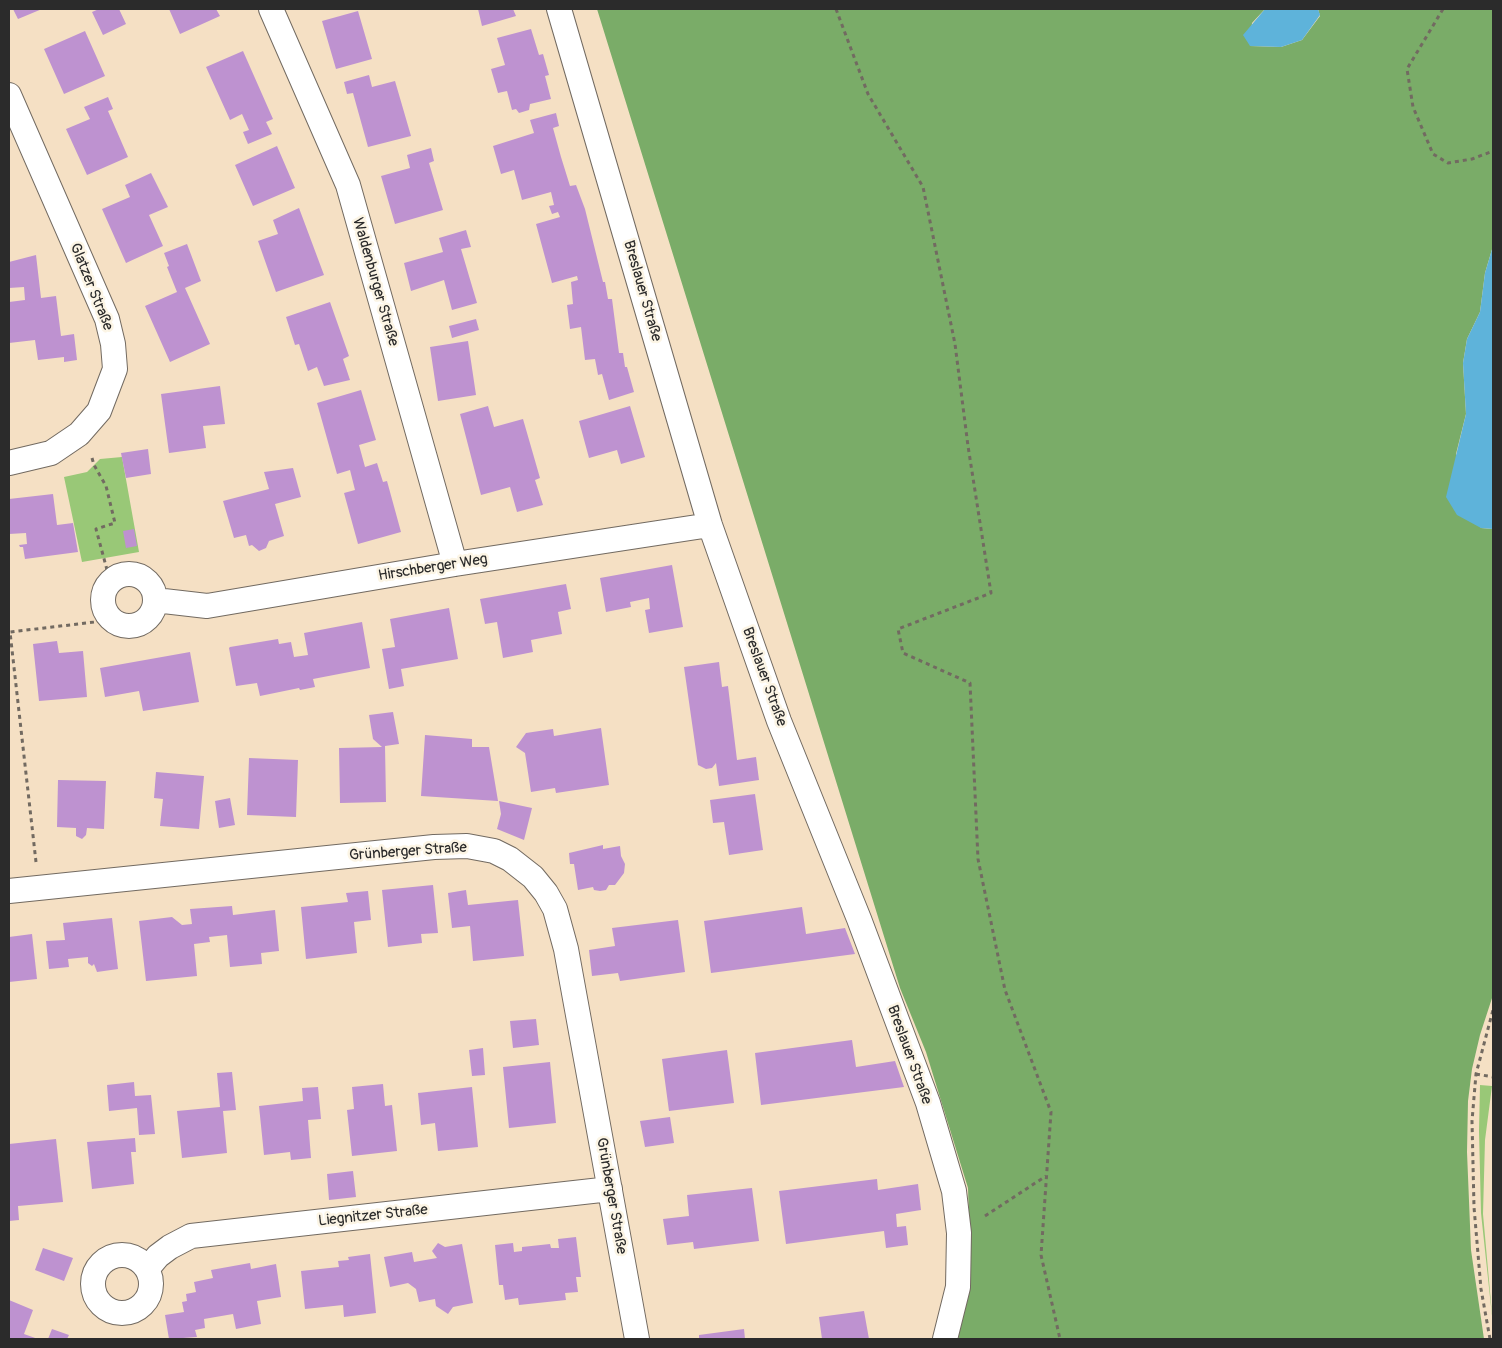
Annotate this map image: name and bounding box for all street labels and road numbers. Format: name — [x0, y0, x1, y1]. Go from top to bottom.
street label: Waldenburger Straße — [348, 216, 402, 348]
street label: Breslauer Straße — [619, 238, 665, 344]
street label: Glatzer Straße — [65, 241, 117, 333]
street label: Hirschberger Weg — [377, 550, 489, 586]
street label: Breslauer Straße — [738, 625, 790, 729]
street label: Grünberger Straße — [349, 839, 467, 865]
street label: Breslauer Straße — [883, 1003, 935, 1107]
street label: Grünberger Straße — [592, 1136, 630, 1256]
street label: Liegnitzer Straße — [317, 1201, 429, 1231]

